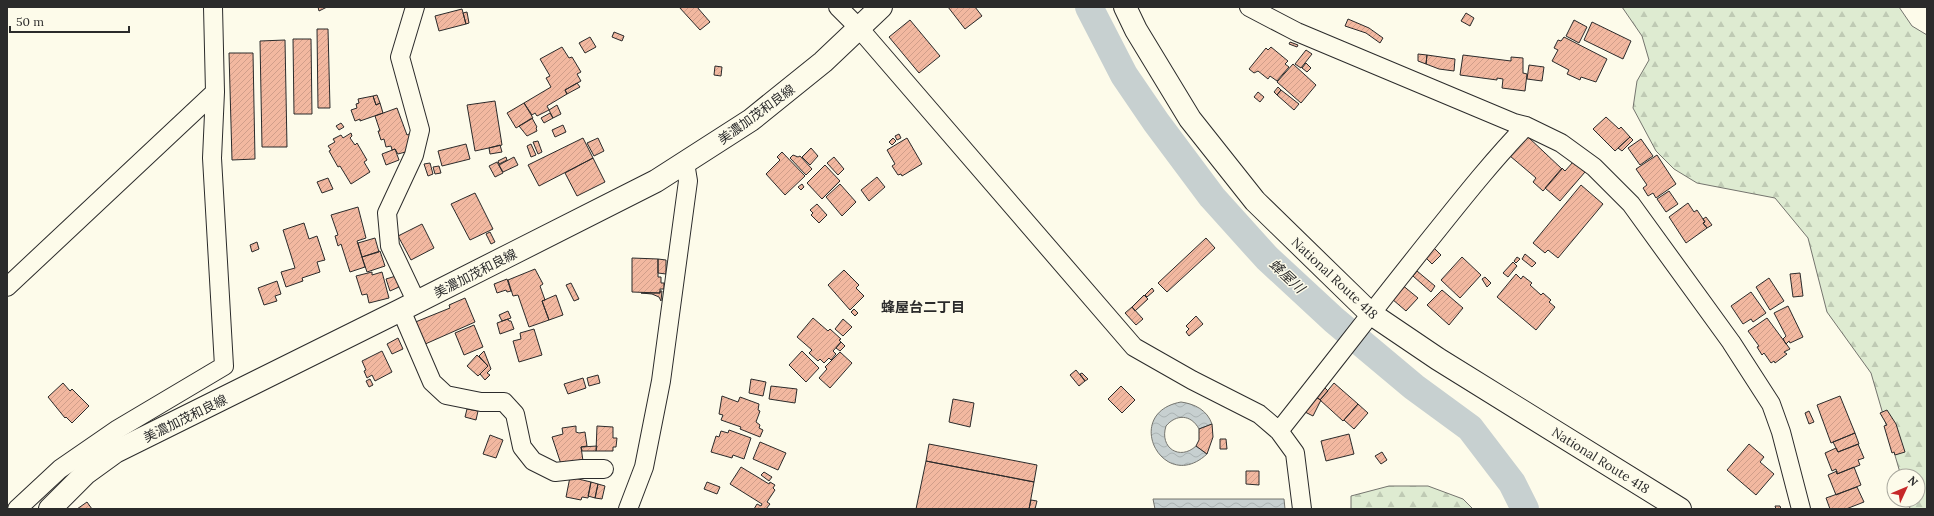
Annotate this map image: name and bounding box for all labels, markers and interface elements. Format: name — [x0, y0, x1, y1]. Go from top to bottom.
scale bar — [10, 8, 129, 34]
text: 50 m — [16, 14, 44, 29]
street label: 美濃加茂和良線 — [714, 81, 798, 148]
street label: National Route 418 — [1288, 234, 1382, 323]
street label: 美濃加茂和良線 — [431, 245, 520, 302]
water label: 蜂屋川 — [1266, 255, 1310, 298]
district label: 蜂屋台二丁目 — [881, 298, 965, 316]
street label: 美濃加茂和良線 — [141, 391, 230, 446]
street label: National Route 418 — [1549, 423, 1653, 497]
north arrow — [1886, 468, 1926, 508]
text: N — [1905, 473, 1922, 489]

